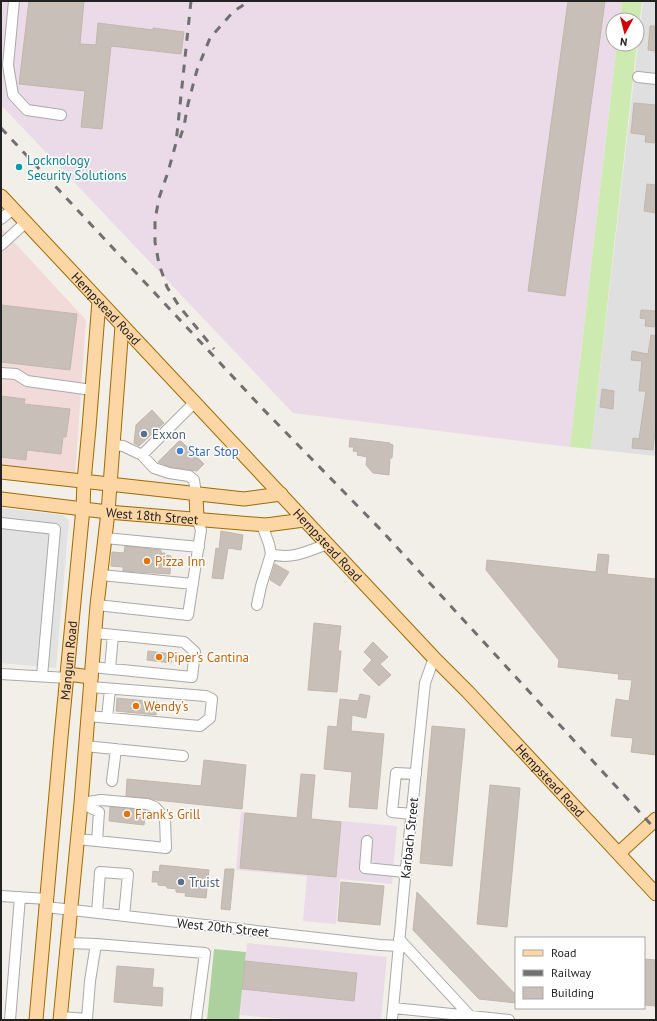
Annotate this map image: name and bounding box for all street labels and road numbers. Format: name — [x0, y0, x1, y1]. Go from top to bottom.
street label: Hempstead Road — [68, 269, 144, 349]
street label: West 18th Street — [105, 504, 199, 528]
street label: Hempstead Road — [289, 505, 366, 585]
street label: Mangum Road — [57, 620, 81, 701]
street label: Hempstead Road — [512, 741, 588, 821]
street label: Karbach Street — [397, 796, 422, 879]
street label: West 20th Street — [176, 914, 270, 941]

